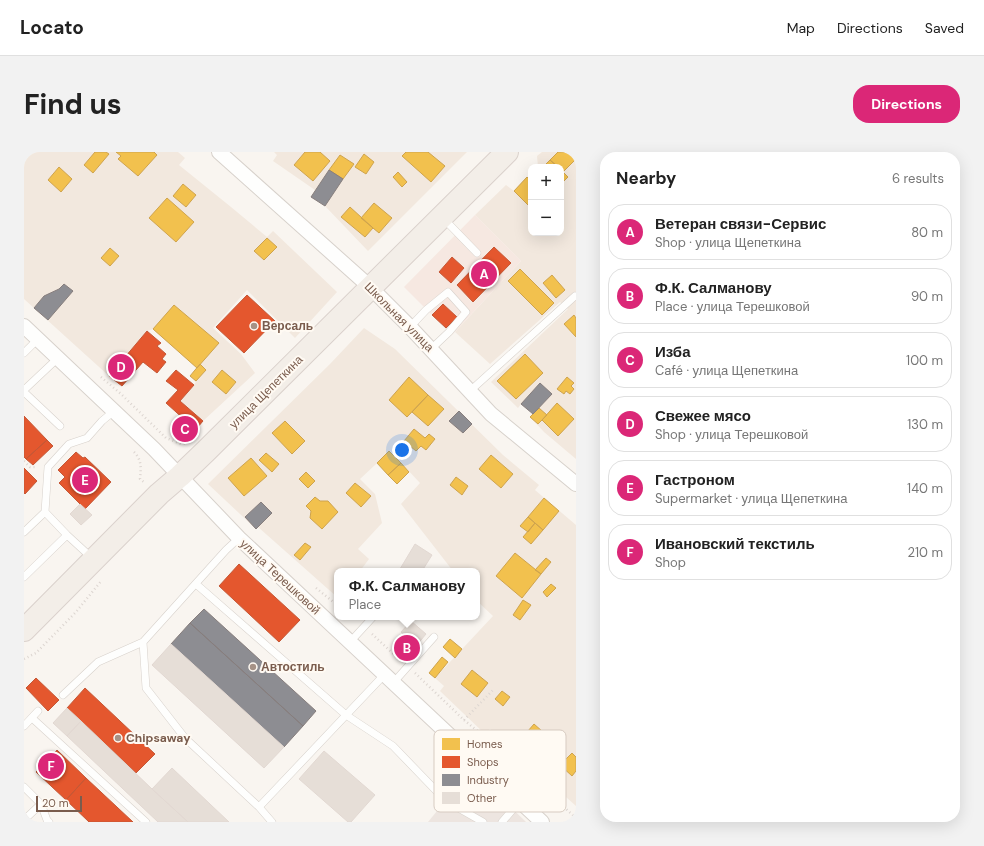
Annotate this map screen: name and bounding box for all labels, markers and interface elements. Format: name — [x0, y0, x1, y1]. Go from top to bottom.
text: Locato — [20, 15, 84, 40]
text: Map — [787, 19, 815, 37]
text: Directions — [837, 19, 903, 37]
text: Saved — [925, 19, 964, 37]
button: Directions — [853, 85, 960, 123]
text: Find us — [24, 86, 122, 123]
map controls — [528, 164, 564, 236]
button: + — [528, 164, 564, 200]
text: Nearby — [616, 167, 676, 189]
text: 6 results — [892, 170, 944, 187]
button: − — [528, 200, 564, 236]
text: Ветеран связи-Сервис — [655, 214, 826, 234]
text: A — [625, 224, 635, 241]
text: 80 m — [911, 224, 943, 241]
text: Shop · улица Щепеткина — [655, 234, 801, 251]
pin: A — [471, 259, 497, 289]
text: Ф.К. Салманову — [655, 278, 772, 298]
street label: Школьная улица — [361, 279, 437, 355]
text: B — [626, 288, 634, 305]
text: 90 m — [911, 288, 943, 305]
text: Place · улица Терешковой — [655, 298, 810, 315]
place label: Версаль — [262, 318, 313, 334]
marker: Версаль — [249, 321, 259, 331]
text: Изба — [655, 342, 690, 362]
pin: D — [108, 352, 134, 382]
street label: улица Щепеткина — [226, 352, 306, 432]
text: C — [625, 352, 635, 369]
text: 100 m — [906, 352, 943, 369]
text: Café · улица Щепеткина — [655, 362, 798, 379]
text: Свежее мясо — [655, 406, 751, 426]
pin: C — [172, 414, 198, 444]
text: D — [625, 416, 635, 433]
text: 130 m — [907, 416, 943, 433]
text: Shop · улица Терешковой — [655, 426, 808, 443]
your location — [392, 440, 412, 460]
pin: E — [72, 465, 98, 495]
text: Гастроном — [655, 470, 735, 490]
text: E — [626, 480, 634, 497]
text: 140 m — [907, 480, 943, 497]
text: Supermarket · улица Щепеткина — [655, 490, 847, 507]
text: Ивановский текстиль — [655, 534, 815, 554]
street label: улица Терешковой — [236, 536, 324, 618]
text: F — [626, 544, 634, 561]
text: 210 m — [908, 544, 943, 561]
text: Shop — [655, 554, 686, 571]
popup — [334, 568, 480, 620]
text: Ф.К. Салманову — [349, 576, 465, 596]
text: Place — [349, 596, 381, 613]
pin: B — [394, 633, 420, 663]
place label: Автостиль — [261, 659, 325, 675]
marker: Автостиль — [248, 662, 258, 672]
place label: Chipsaway — [126, 730, 191, 746]
legend — [434, 730, 566, 812]
marker: Chipsaway — [113, 733, 123, 743]
text: Homes — [467, 737, 503, 751]
pin: F — [38, 751, 64, 781]
text: Shops — [467, 755, 499, 769]
text: Industry — [467, 773, 509, 787]
text: Other — [467, 791, 496, 805]
scale bar — [36, 794, 82, 813]
text: 20 m — [42, 796, 68, 810]

